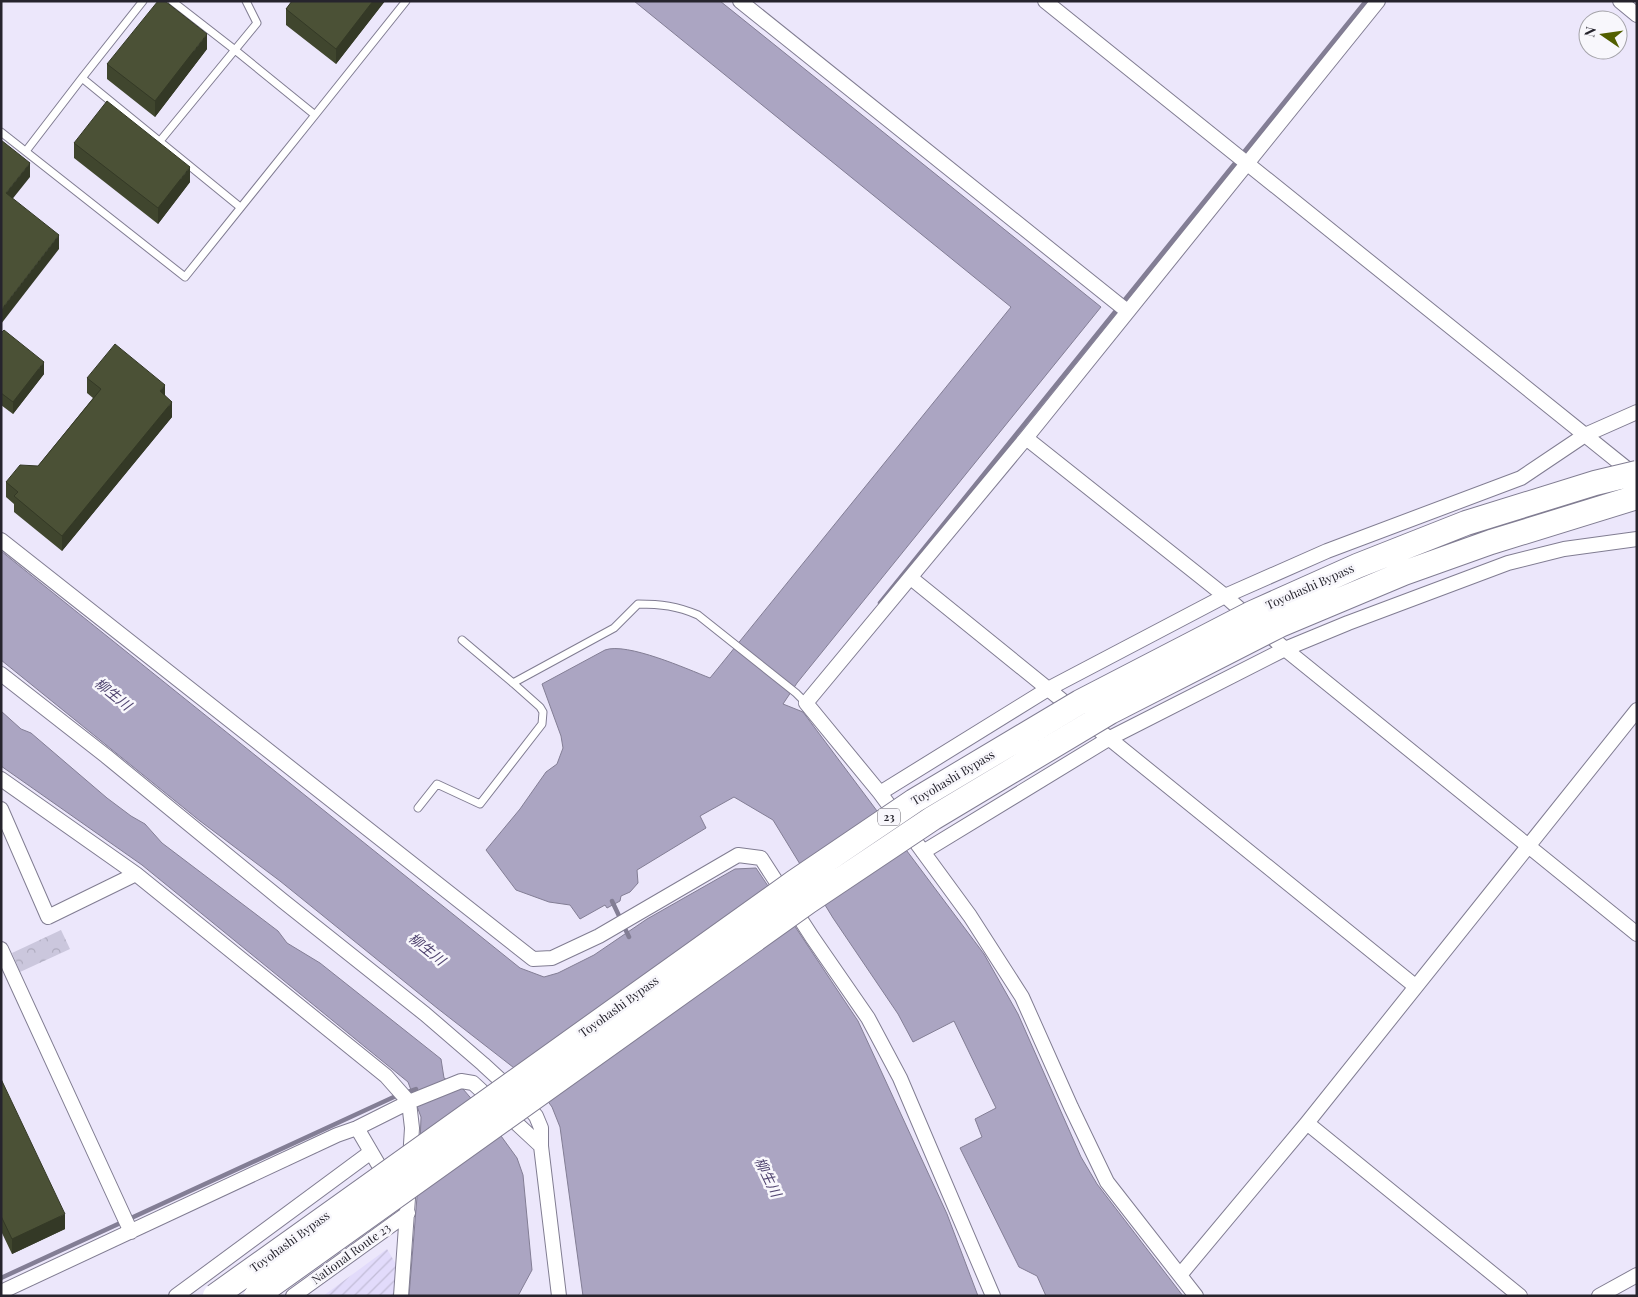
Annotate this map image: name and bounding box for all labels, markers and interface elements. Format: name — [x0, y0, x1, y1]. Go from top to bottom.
north arrow — [1578, 10, 1628, 60]
text: N — [1579, 25, 1600, 39]
street label: Toyohashi Bypass — [1263, 559, 1356, 613]
water label: 柳生川 — [91, 673, 137, 715]
street label: Toyohashi Bypass — [908, 746, 997, 808]
road number: 23 — [878, 809, 900, 826]
water label: 柳生川 — [405, 928, 451, 970]
street label: Toyohashi Bypass — [575, 972, 661, 1041]
water label: 柳生川 — [751, 1154, 787, 1202]
street label: Toyohashi Bypass — [246, 1207, 332, 1276]
street label: National Route 23 — [308, 1219, 393, 1287]

